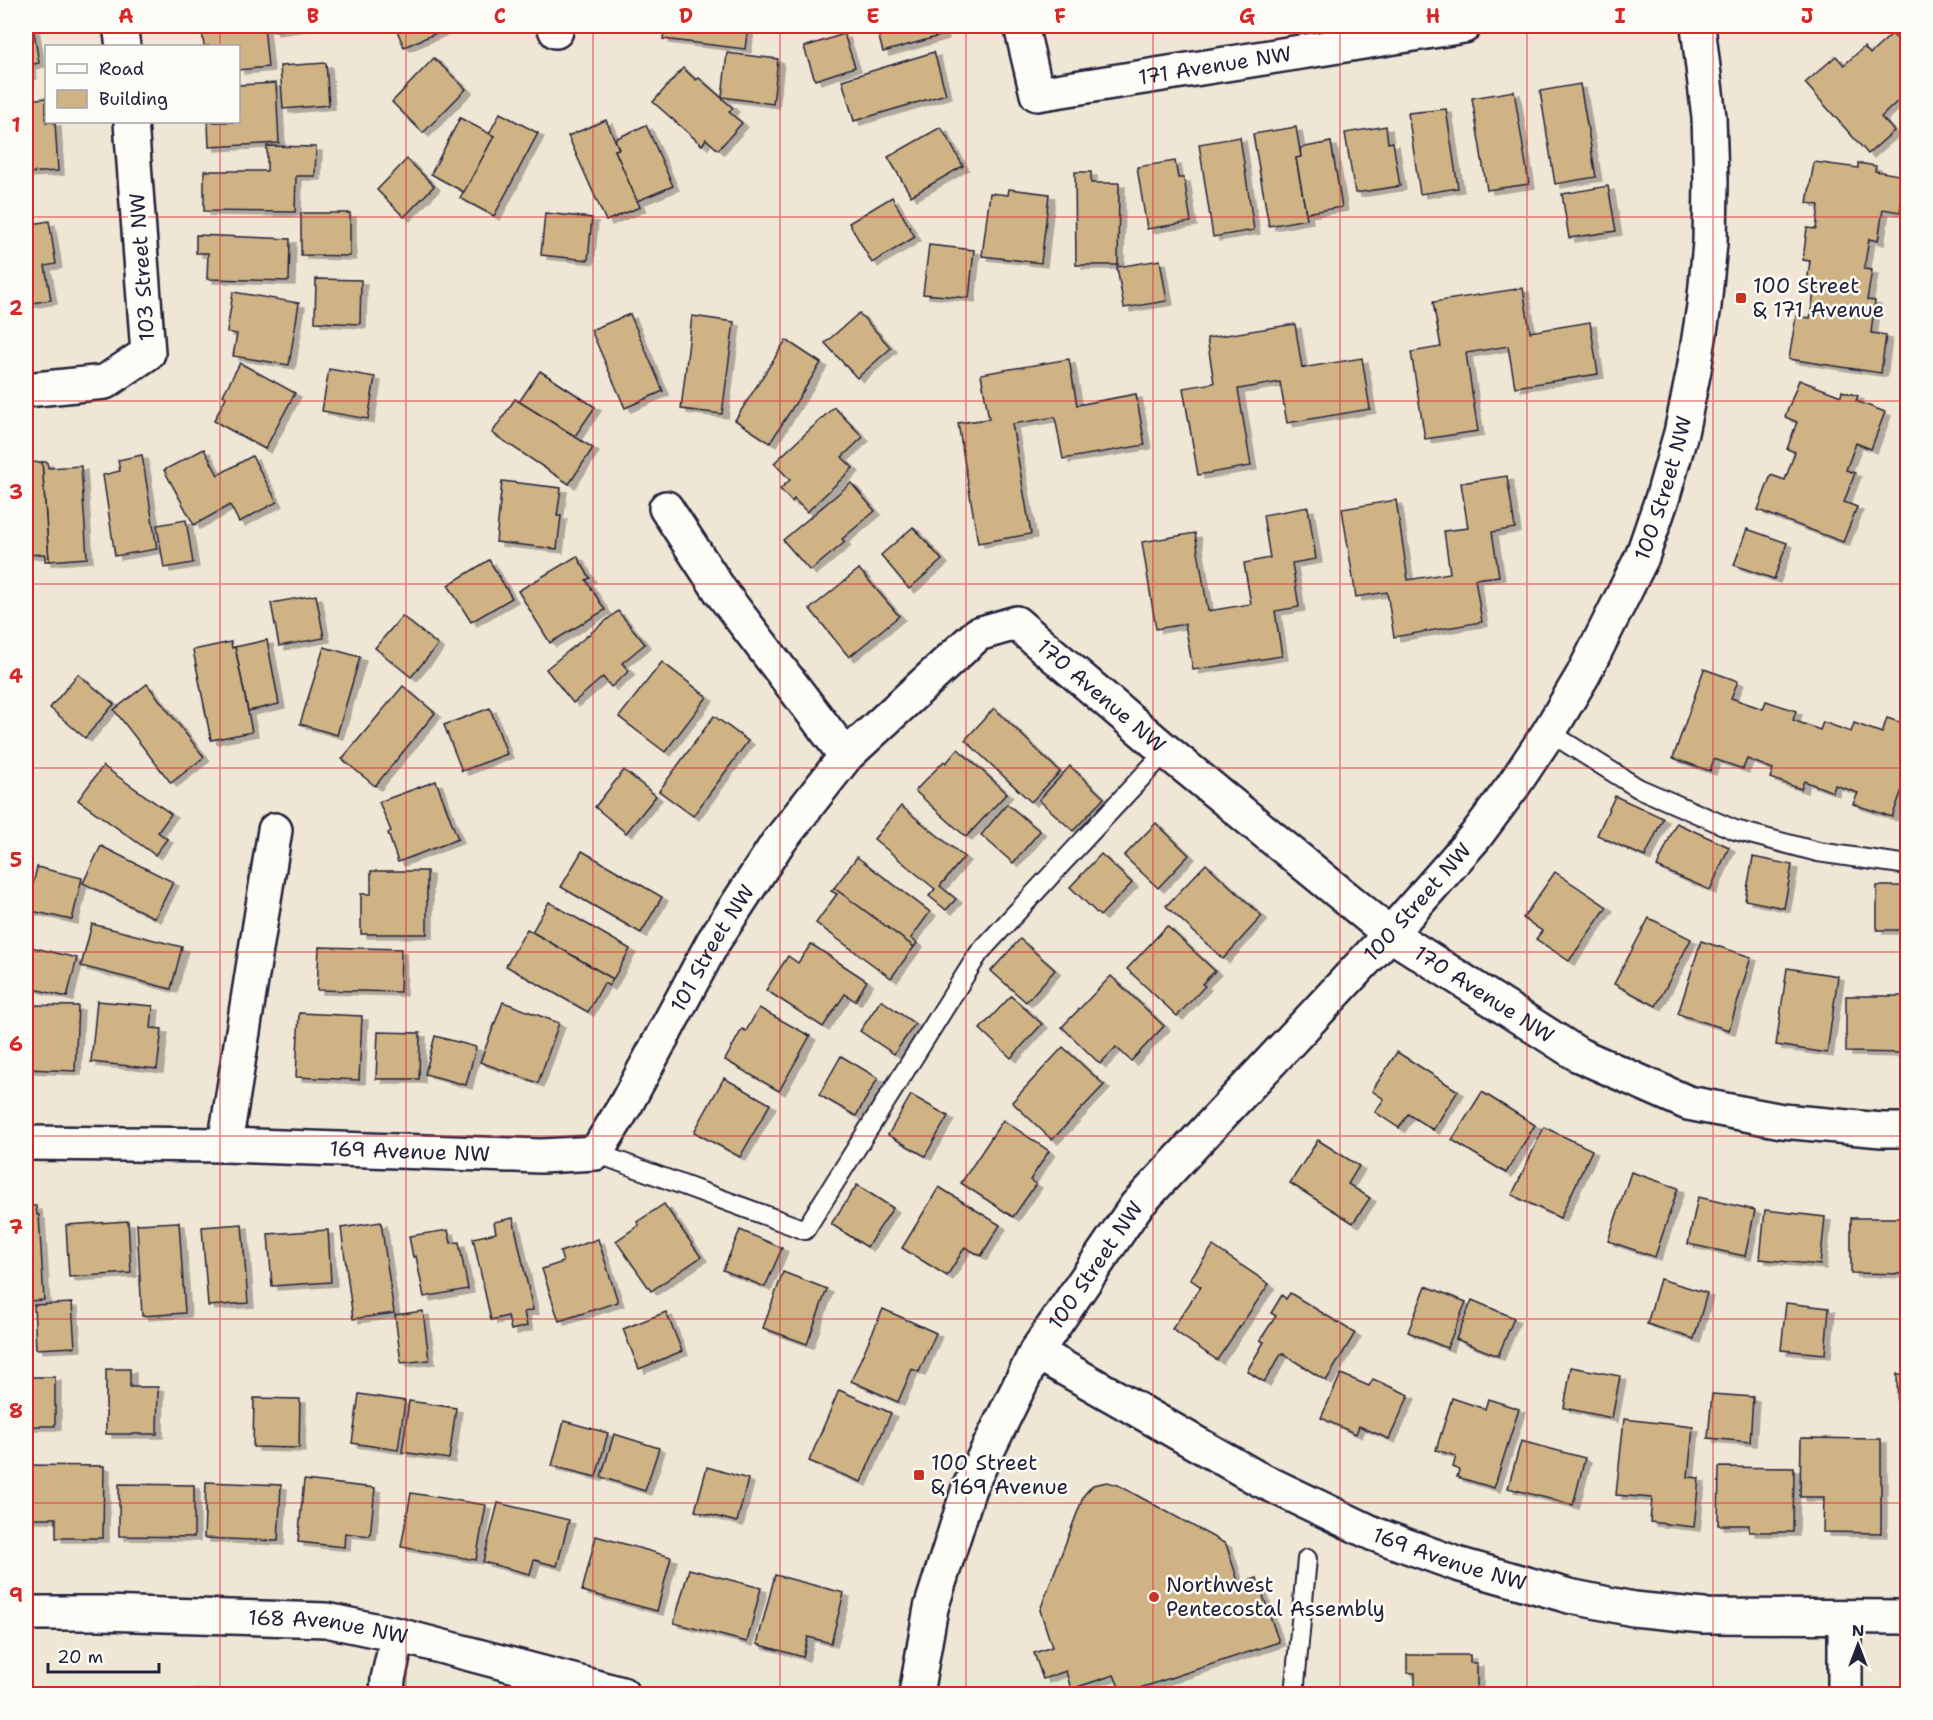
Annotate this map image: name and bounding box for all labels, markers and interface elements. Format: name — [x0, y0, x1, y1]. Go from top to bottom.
text: A — [118, 3, 134, 29]
text: B — [307, 3, 319, 29]
text: C — [494, 3, 506, 29]
text: D — [679, 3, 693, 29]
text: E — [866, 3, 880, 29]
text: F — [1054, 3, 1066, 29]
text: G — [1239, 3, 1255, 29]
text: H — [1426, 3, 1440, 29]
text: I — [1614, 3, 1626, 29]
text: J — [1801, 3, 1814, 29]
street label: 171 Avenue NW — [1136, 40, 1293, 92]
legend — [45, 45, 240, 123]
text: Road — [99, 57, 144, 81]
text: Building — [99, 87, 168, 111]
text: 1 — [11, 112, 21, 138]
street label: 103 Street NW — [123, 192, 161, 342]
place label: 100 Street & 171 Avenue — [1753, 272, 1885, 324]
marker: 100 Street & 171 Avenue — [1734, 291, 1748, 305]
text: 2 — [9, 295, 23, 321]
street label: 100 Street NW — [1628, 413, 1698, 564]
text: 3 — [9, 479, 23, 505]
street label: 170 Avenue NW — [1031, 633, 1172, 759]
text: 4 — [9, 663, 23, 689]
street label: 100 Street NW — [1357, 837, 1478, 968]
text: 5 — [10, 847, 22, 873]
street label: 101 Street NW — [664, 879, 761, 1017]
street label: 170 Avenue NW — [1409, 939, 1560, 1049]
text: 6 — [9, 1031, 23, 1057]
street label: 169 Avenue NW — [329, 1135, 491, 1168]
street label: 100 Street NW — [1042, 1195, 1149, 1335]
text: 7 — [9, 1214, 23, 1240]
text: 8 — [9, 1398, 23, 1424]
place label: 100 Street & 169 Avenue — [931, 1449, 1068, 1501]
marker: 100 Street & 169 Avenue — [912, 1468, 926, 1482]
street label: 169 Avenue NW — [1369, 1521, 1530, 1597]
place label: Northwest Pentecostal Assembly — [1166, 1571, 1385, 1623]
text: 9 — [9, 1582, 23, 1608]
marker: Northwest Pentecostal Assembly — [1147, 1590, 1161, 1604]
street label: 168 Avenue NW — [248, 1604, 411, 1651]
north arrow — [1828, 1615, 1888, 1675]
text: N — [1852, 1620, 1864, 1641]
scale bar — [48, 1636, 159, 1674]
text: 20 m — [57, 1645, 103, 1669]

